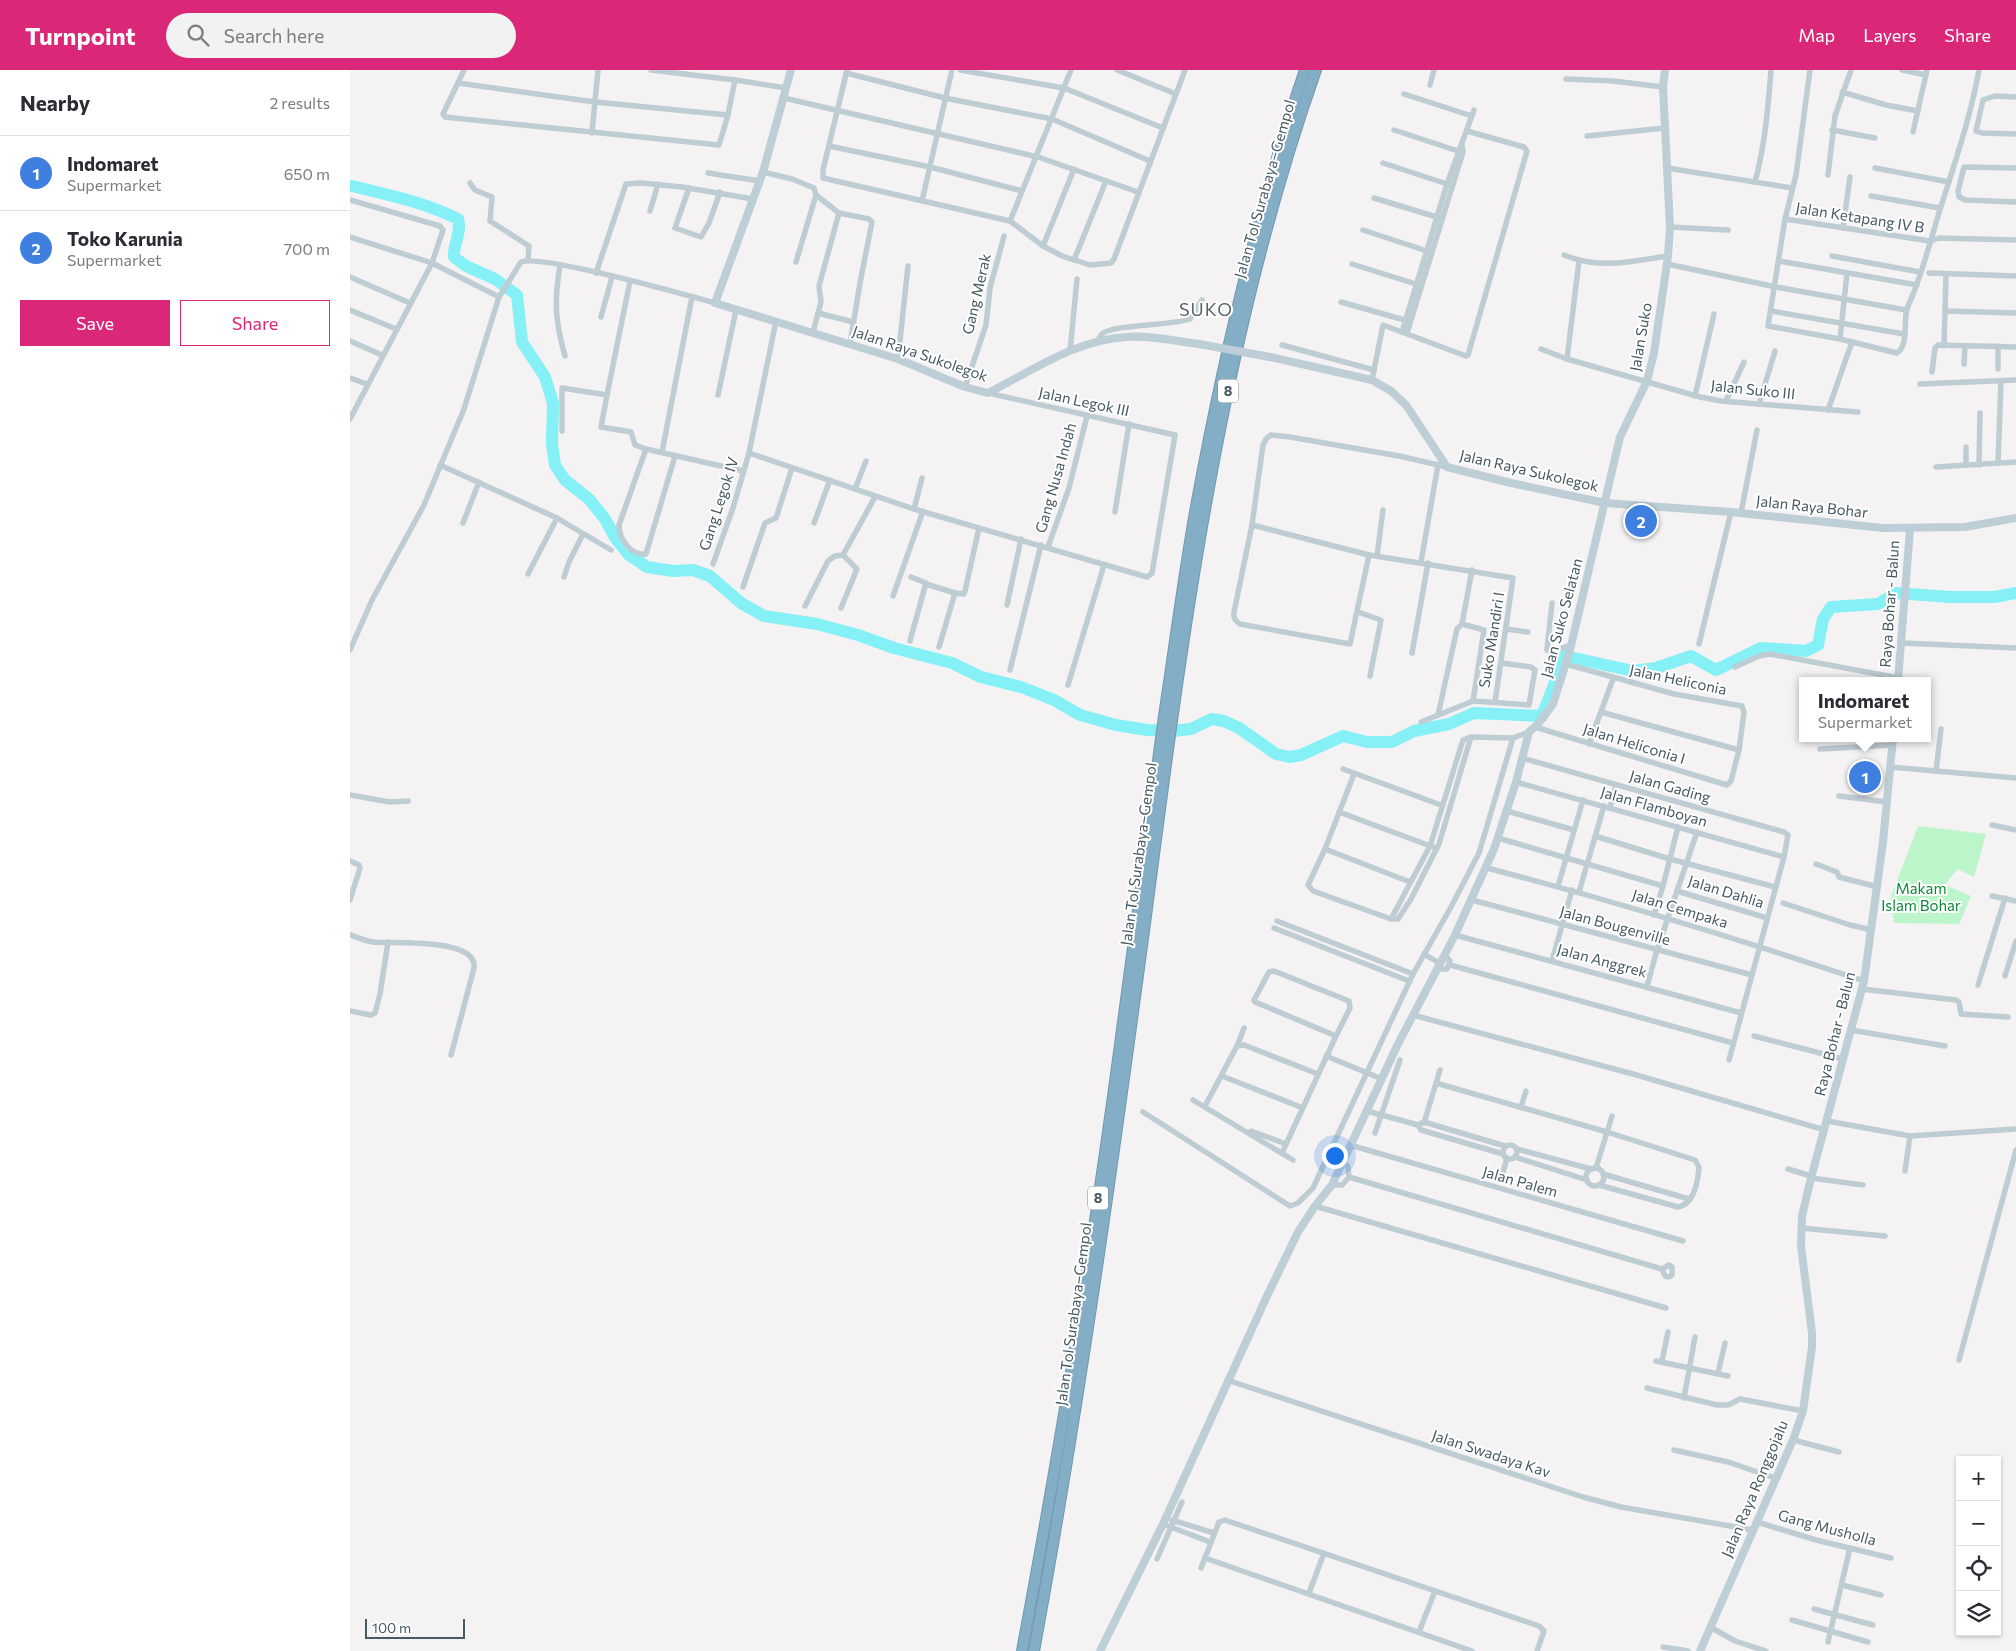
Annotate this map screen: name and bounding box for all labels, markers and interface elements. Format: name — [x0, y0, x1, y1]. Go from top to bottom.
search box — [166, 13, 516, 58]
text: Turnpoint — [25, 21, 136, 50]
icon: search — [184, 21, 212, 49]
text: Search here — [224, 24, 324, 47]
text: Map — [1798, 24, 1835, 46]
text: Layers — [1863, 24, 1916, 46]
text: Share — [1944, 24, 1991, 46]
text: Nearby — [20, 90, 90, 115]
text: 2 results — [269, 93, 330, 112]
street label: Jalan Tol Surabaya–Gempol — [1230, 97, 1298, 280]
text: Indomaret — [67, 152, 159, 175]
text: 1 — [32, 164, 40, 183]
text: 650 m — [284, 164, 330, 183]
text: Supermarket — [67, 175, 162, 194]
street label: Jalan Ketapang IV B — [1795, 198, 1926, 236]
text: Toko Karunia — [67, 227, 183, 250]
text: 2 — [31, 239, 41, 258]
text: 700 m — [284, 239, 330, 258]
text: Supermarket — [67, 250, 162, 269]
street label: Gang Merak — [958, 252, 994, 336]
district label: SUKO — [1179, 298, 1233, 320]
button: Save — [20, 300, 170, 346]
button: Share — [180, 300, 330, 346]
street label: Jalan Suko — [1625, 301, 1655, 372]
street label: Jalan Raya Sukolegok — [850, 321, 990, 385]
street label: Jalan Suko III — [1710, 376, 1796, 402]
road number: 8 — [1218, 380, 1238, 402]
street label: Jalan Legok III — [1037, 383, 1131, 419]
street label: Gang Nusa Indah — [1031, 421, 1079, 535]
street label: Jalan Raya Sukolegok — [1458, 445, 1600, 495]
street label: Gang Legok IV — [694, 455, 742, 553]
street label: Jalan Raya Bohar — [1755, 491, 1869, 521]
pin: 2 — [1625, 502, 1657, 540]
street label: Raya Bohar - Balun — [1876, 540, 1902, 668]
street label: Jalan Suko Selatan — [1536, 556, 1586, 680]
street label: Suko Mandiri I — [1475, 591, 1507, 689]
street label: Jalan Heliconia — [1628, 660, 1728, 698]
popup — [1799, 677, 1931, 742]
text: Indomaret — [1818, 689, 1909, 712]
text: Supermarket — [1818, 712, 1912, 731]
street label: Jalan Heliconia I — [1581, 719, 1688, 767]
pin: 1 — [1849, 758, 1881, 796]
street label: Jalan Tol Surabaya–Gempol — [1116, 761, 1160, 947]
street label: Jalan Gading — [1628, 766, 1713, 806]
street label: Jalan Flamboyan — [1599, 782, 1710, 830]
street label: Jalan Dahlia — [1686, 871, 1766, 911]
park label: Makam Islam Bohar — [1881, 879, 1961, 914]
street label: Jalan Cempaka — [1630, 885, 1730, 931]
street label: Jalan Bougenville — [1558, 902, 1673, 948]
street label: Jalan Anggrek — [1555, 939, 1649, 981]
street label: Raya Bohar - Balun — [1810, 970, 1858, 1098]
your location — [1322, 1143, 1348, 1169]
street label: Jalan Palem — [1481, 1162, 1560, 1200]
road number: 8 — [1088, 1186, 1108, 1210]
street label: Jalan Tol Surabaya–Gempol — [1051, 1221, 1095, 1407]
street label: Jalan Raya Ronggojalu — [1717, 1417, 1791, 1560]
street label: Jalan Swadaya Kav — [1430, 1425, 1553, 1481]
map controls — [1956, 1456, 2001, 1636]
button: + — [1956, 1456, 2001, 1501]
button: − — [1956, 1501, 2001, 1546]
street label: Gang Musholla — [1776, 1505, 1878, 1549]
button: locate — [1956, 1546, 2001, 1591]
button: layers — [1956, 1591, 2001, 1636]
scale bar — [365, 1616, 465, 1639]
text: 100 m — [372, 1619, 411, 1636]

